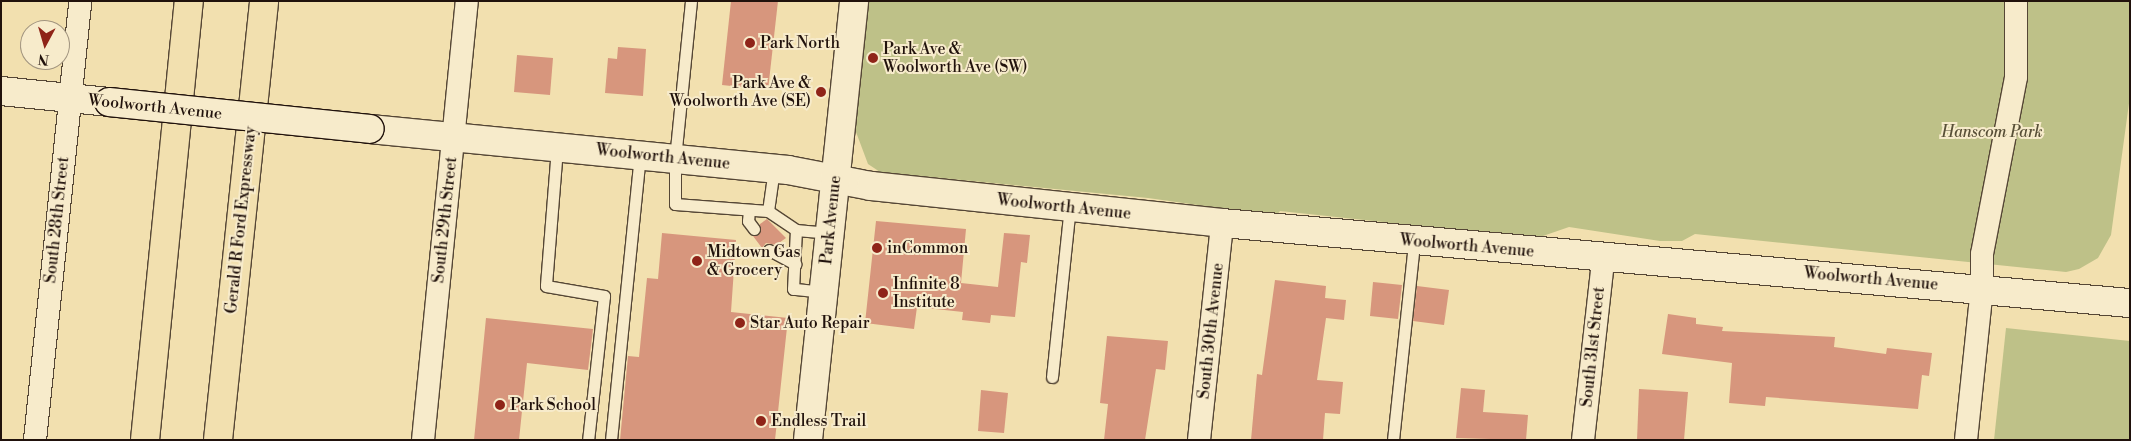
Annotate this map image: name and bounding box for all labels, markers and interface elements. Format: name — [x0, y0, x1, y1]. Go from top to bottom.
north arrow — [20, 20, 70, 70]
place label: Park North — [760, 33, 840, 53]
marker: Park North — [744, 37, 756, 49]
place label: Park Ave & Woolworth Ave (SW) — [883, 39, 1028, 77]
text: N — [37, 49, 50, 68]
marker: Park Ave & Woolworth Ave (SW) — [867, 52, 879, 64]
place label: Park Ave & Woolworth Ave (SE) — [670, 73, 811, 111]
marker: Park Ave & Woolworth Ave (SE) — [815, 86, 827, 98]
street label: Woolworth Avenue — [87, 90, 223, 124]
park label: Hanscom Park — [1941, 122, 2043, 142]
street label: Gerald R Ford Expressway — [222, 125, 260, 315]
street label: Woolworth Avenue — [595, 140, 731, 174]
street label: South 28th Street — [41, 156, 73, 284]
street label: South 29th Street — [429, 156, 461, 284]
street label: Park Avenue — [817, 175, 845, 265]
street label: Woolworth Avenue — [996, 190, 1132, 224]
street label: Woolworth Avenue — [1399, 231, 1535, 261]
place label: inCommon — [887, 238, 968, 258]
place label: Midtown Gas & Grocery — [707, 242, 800, 280]
marker: inCommon — [871, 242, 883, 254]
marker: Midtown Gas & Grocery — [691, 255, 703, 267]
street label: South 30th Avenue — [1194, 262, 1228, 400]
street label: Woolworth Avenue — [1803, 264, 1939, 294]
place label: Infinite 8 Institute — [893, 274, 960, 312]
street label: South 31st Street — [1577, 286, 1609, 408]
marker: Infinite 8 Institute — [877, 287, 889, 299]
place label: Star Auto Repair — [750, 313, 870, 333]
marker: Star Auto Repair — [734, 317, 746, 329]
place label: Park School — [510, 395, 596, 415]
marker: Park School — [494, 399, 506, 411]
place label: Endless Trail — [771, 411, 866, 431]
marker: Endless Trail — [755, 415, 767, 427]

